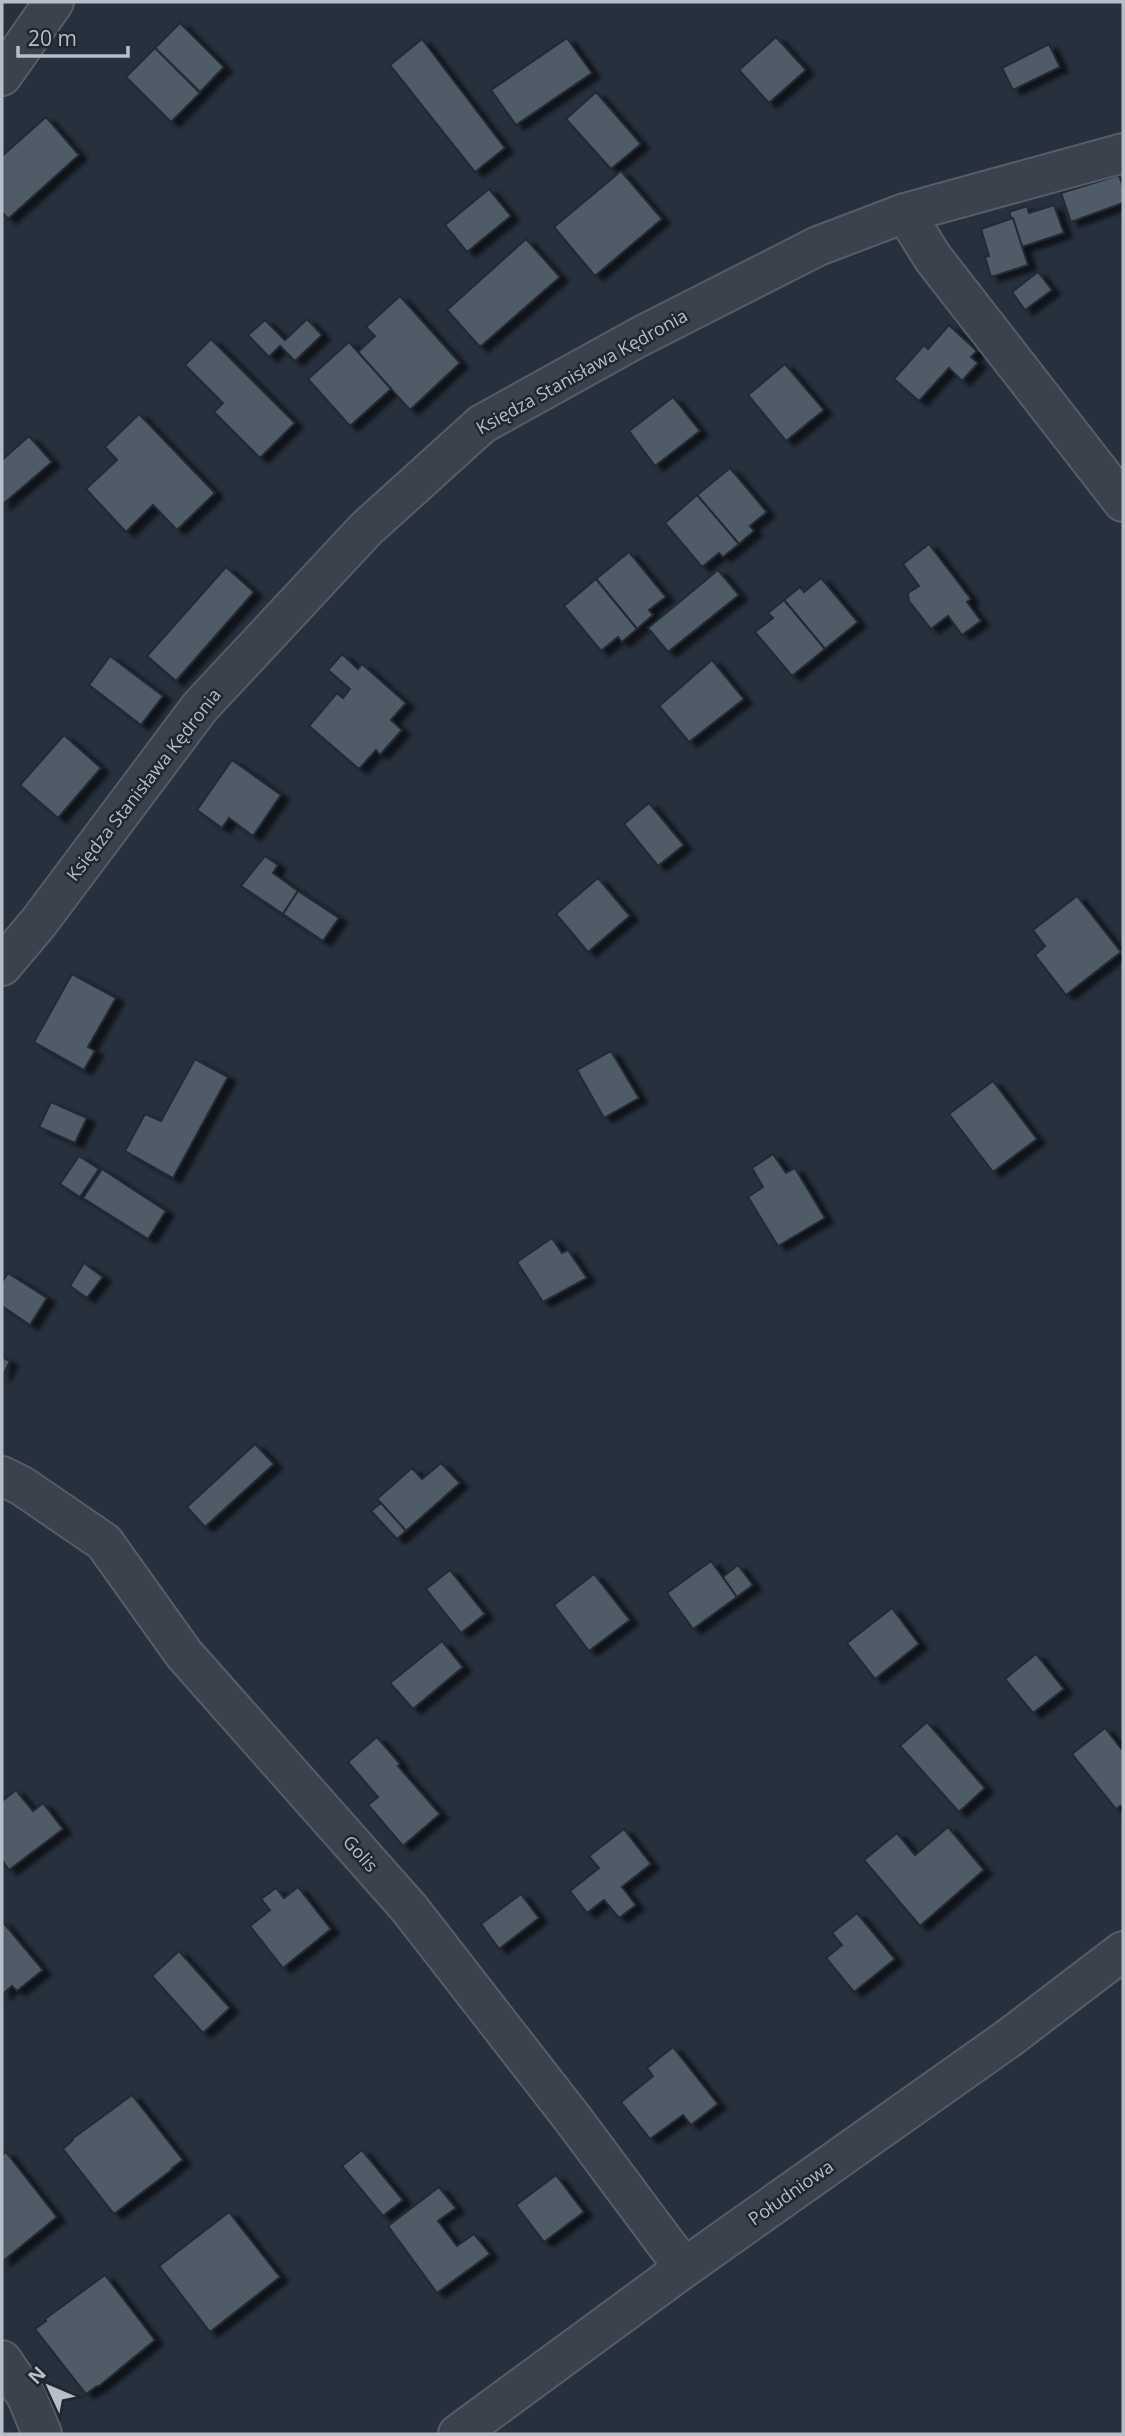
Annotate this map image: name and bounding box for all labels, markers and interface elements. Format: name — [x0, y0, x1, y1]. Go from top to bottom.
scale bar — [18, 14, 128, 58]
text: 20 m — [28, 24, 77, 52]
street label: Księdza Stanisława Kędronia — [472, 303, 691, 439]
street label: Księdza Stanisława Kędronia — [61, 683, 226, 886]
street label: Golis — [338, 1830, 384, 1877]
street label: Południowa — [743, 2154, 838, 2230]
north arrow — [14, 2352, 84, 2422]
text: N — [22, 2361, 51, 2390]

